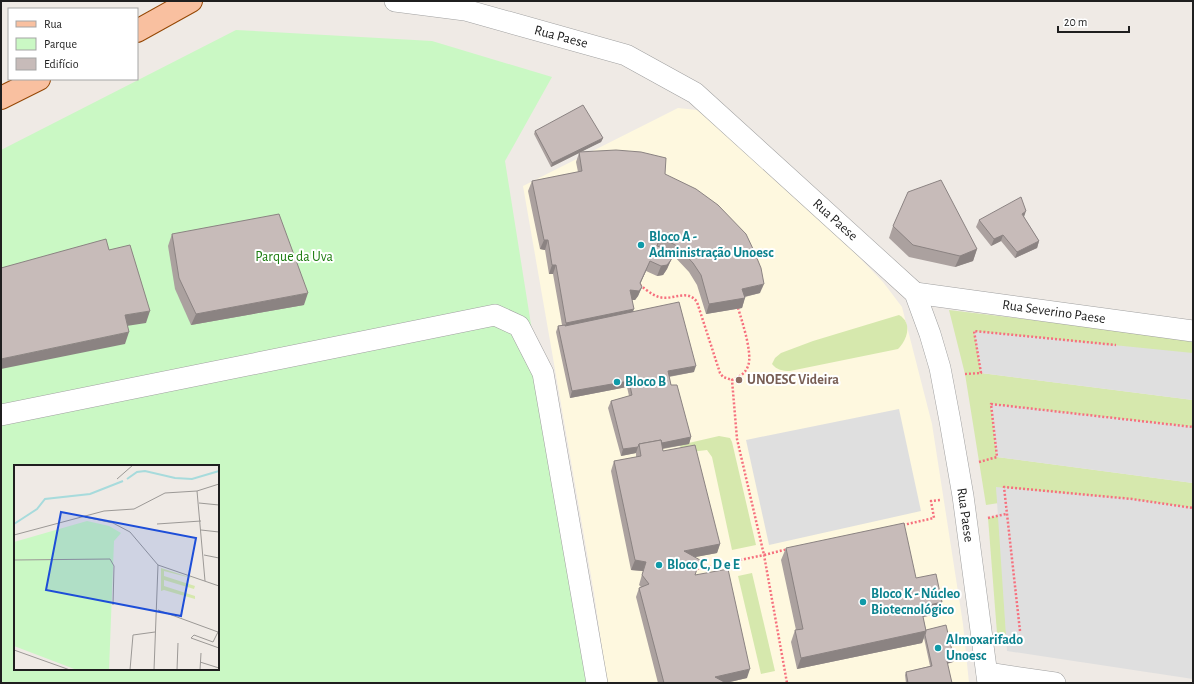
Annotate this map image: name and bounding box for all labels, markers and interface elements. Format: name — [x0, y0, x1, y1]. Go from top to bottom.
legend — [8, 8, 138, 80]
scale bar — [1058, 8, 1129, 34]
text: 20 m — [1064, 16, 1087, 28]
text: Rua — [44, 18, 63, 30]
street label: Rua Paese — [533, 23, 589, 51]
text: Parque — [44, 38, 77, 50]
text: Edifício — [44, 58, 79, 70]
street label: Rua Paese — [810, 196, 860, 244]
place label: Bloco A - Administração Unoesc — [649, 230, 774, 260]
marker: Bloco A - Administração Unoesc — [636, 240, 646, 250]
park label: Parque da Uva — [255, 250, 333, 264]
street label: Rua Severino Paese — [1001, 298, 1107, 326]
place label: UNOESC Videira — [747, 373, 839, 387]
place label: Bloco B — [625, 375, 666, 389]
marker: UNOESC Videira — [734, 375, 744, 385]
marker: Bloco B — [612, 377, 622, 387]
inset map — [14, 465, 219, 670]
street label: Rua Paese — [954, 487, 976, 543]
place label: Bloco C, D e E — [667, 558, 740, 572]
marker: Bloco C, D e E — [654, 560, 664, 570]
place label: Bloco K - Núcleo Biotecnológico — [871, 587, 960, 617]
marker: Bloco K - Núcleo Biotecnológico — [858, 597, 868, 607]
place label: Almoxarifado Unoesc — [946, 633, 1023, 663]
marker: Almoxarifado Unoesc — [933, 643, 943, 653]

